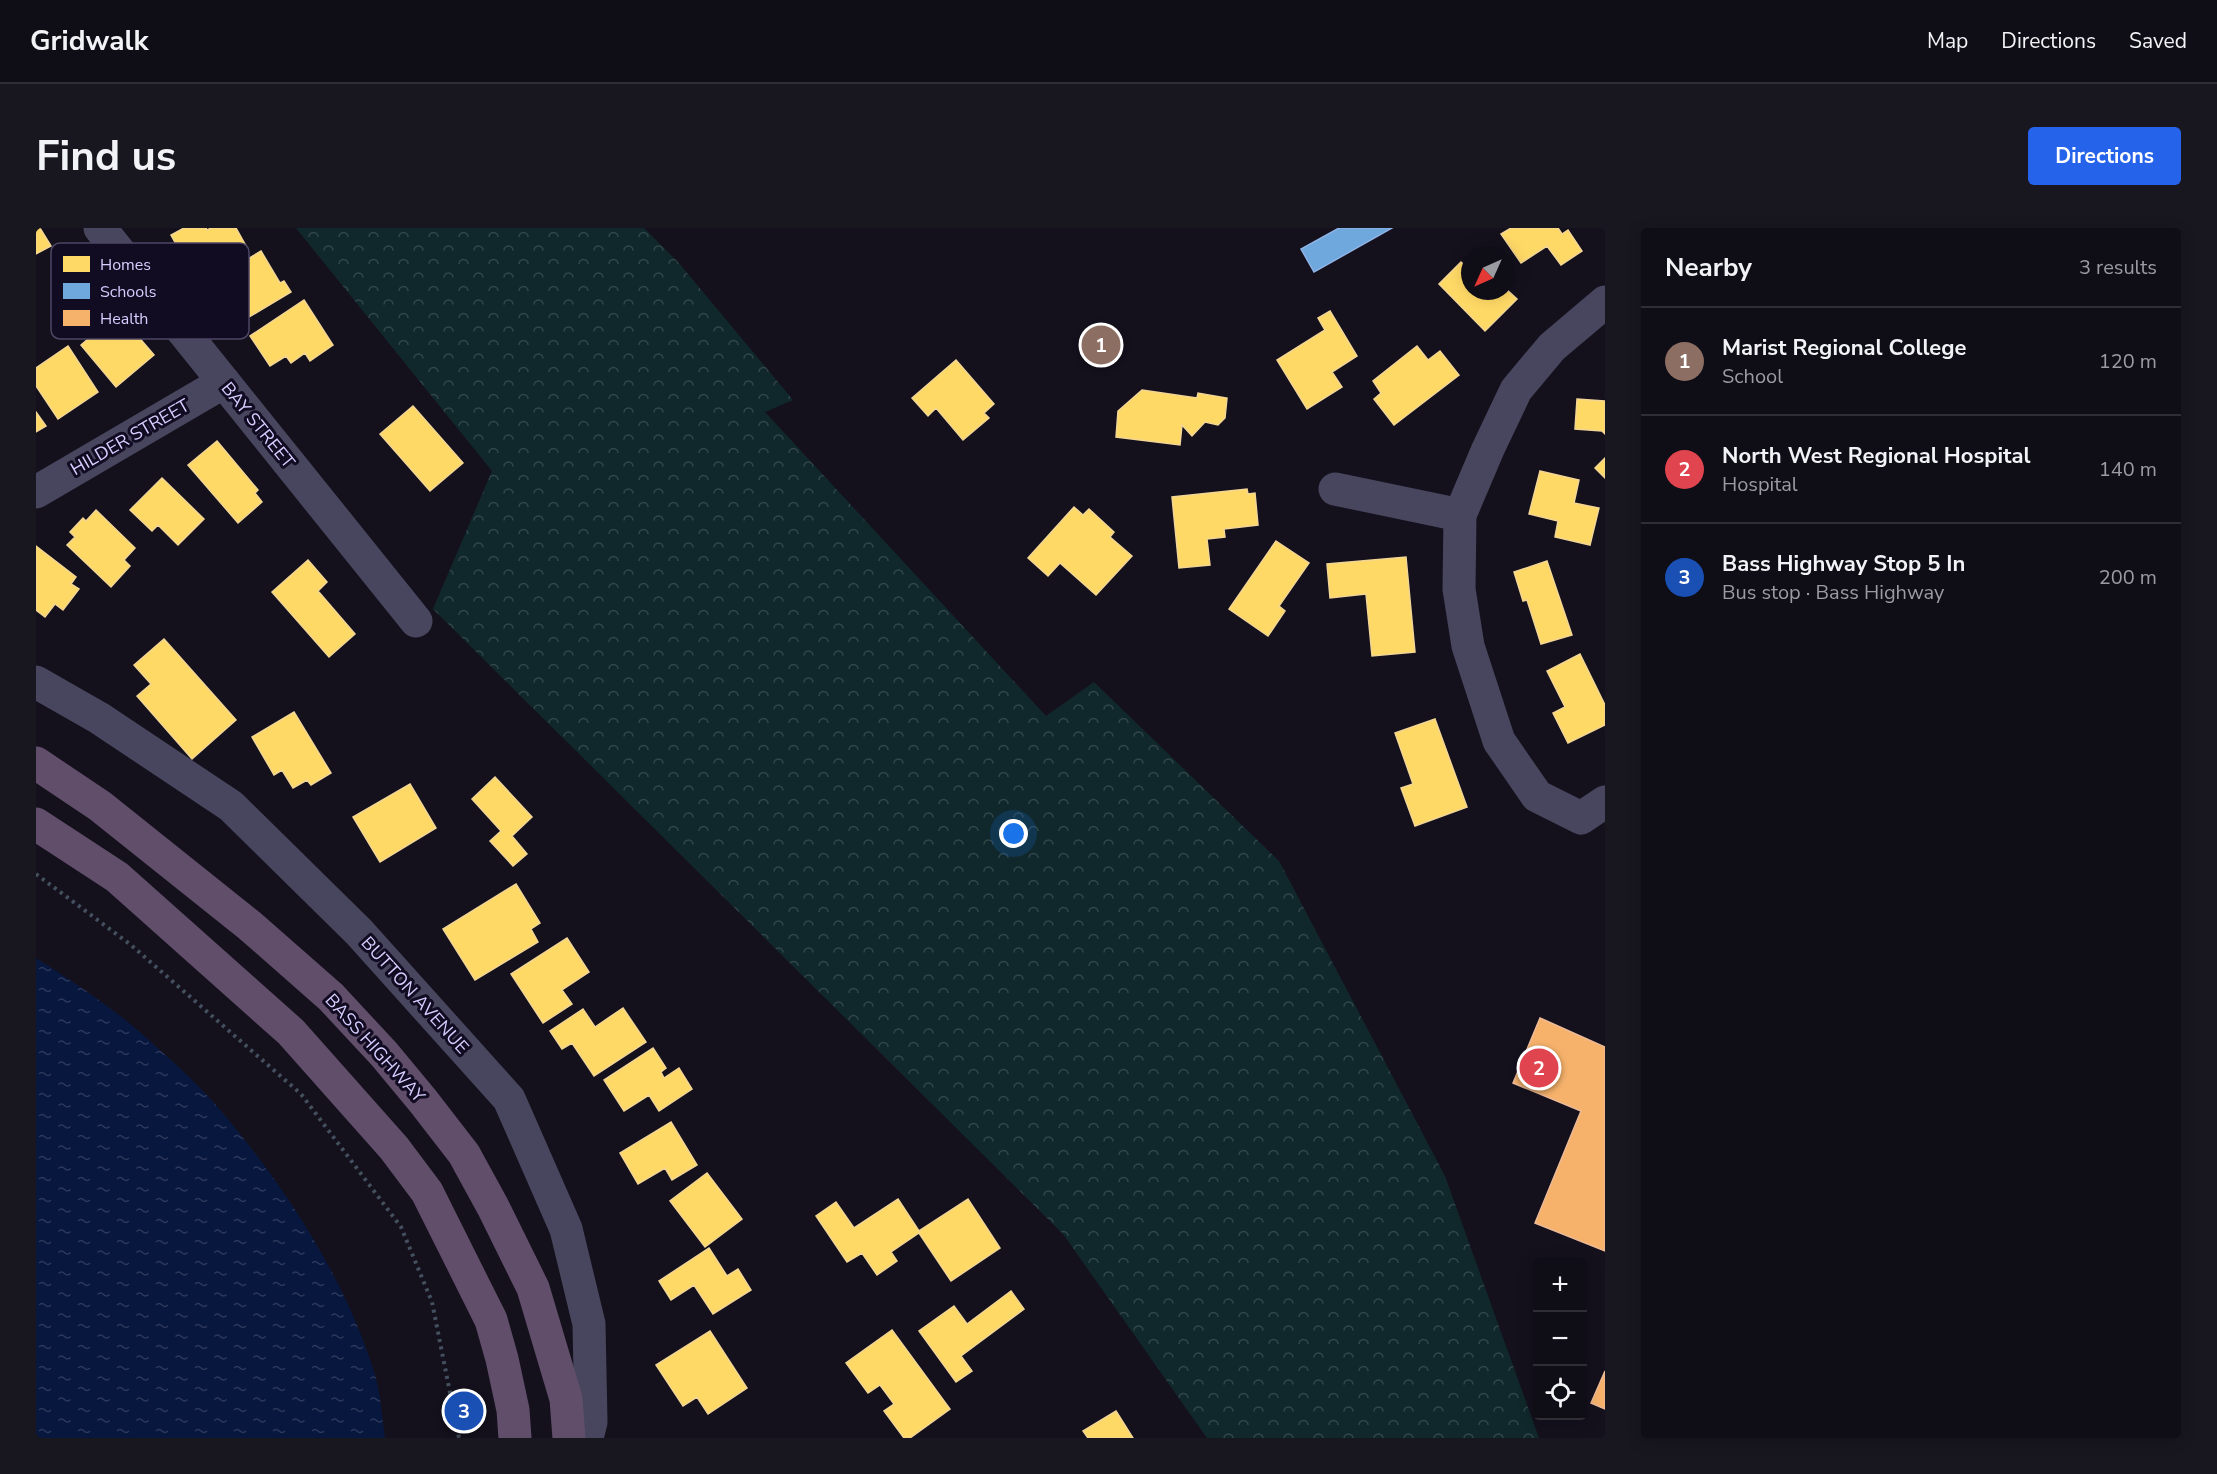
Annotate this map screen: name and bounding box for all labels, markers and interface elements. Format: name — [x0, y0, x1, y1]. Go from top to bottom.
text: Gridwalk — [30, 22, 148, 60]
text: Map — [1927, 27, 1968, 55]
text: Directions — [2001, 27, 2096, 55]
text: Saved — [2129, 27, 2187, 55]
button: Directions — [2028, 127, 2181, 185]
text: Find us — [36, 128, 176, 185]
legend — [51, 243, 249, 339]
north arrow — [1461, 246, 1515, 300]
text: Nearby — [1665, 250, 1752, 285]
text: Homes — [100, 254, 151, 276]
text: 3 results — [2079, 254, 2157, 281]
text: Schools — [100, 281, 156, 303]
text: Health — [100, 308, 148, 330]
pin: 1 — [1082, 322, 1120, 368]
text: Marist Regional College — [1722, 333, 1966, 363]
text: 1 — [1679, 348, 1691, 375]
text: 120 m — [2099, 348, 2157, 375]
text: School — [1722, 363, 1783, 390]
street label: BAY STREET — [216, 377, 300, 473]
street label: HILDER STREET — [66, 393, 194, 481]
text: North West Regional Hospital — [1722, 441, 2031, 471]
text: 2 — [1679, 456, 1691, 483]
text: 140 m — [2099, 456, 2157, 483]
text: Hospital — [1722, 471, 1798, 498]
text: Bass Highway Stop 5 In — [1722, 549, 1965, 579]
text: 3 — [1679, 564, 1691, 591]
text: 200 m — [2099, 564, 2157, 591]
text: Bus stop · Bass Highway — [1722, 579, 1944, 606]
your location — [999, 819, 1028, 848]
street label: BUTTON AVENUE — [356, 931, 474, 1059]
street label: BASS HIGHWAY — [320, 989, 430, 1108]
pin: 2 — [1520, 1046, 1558, 1090]
map controls — [1533, 1258, 1587, 1420]
button: + — [1533, 1258, 1587, 1312]
button: − — [1533, 1312, 1587, 1366]
button: locate — [1533, 1366, 1587, 1420]
pin: 3 — [444, 1388, 484, 1434]

